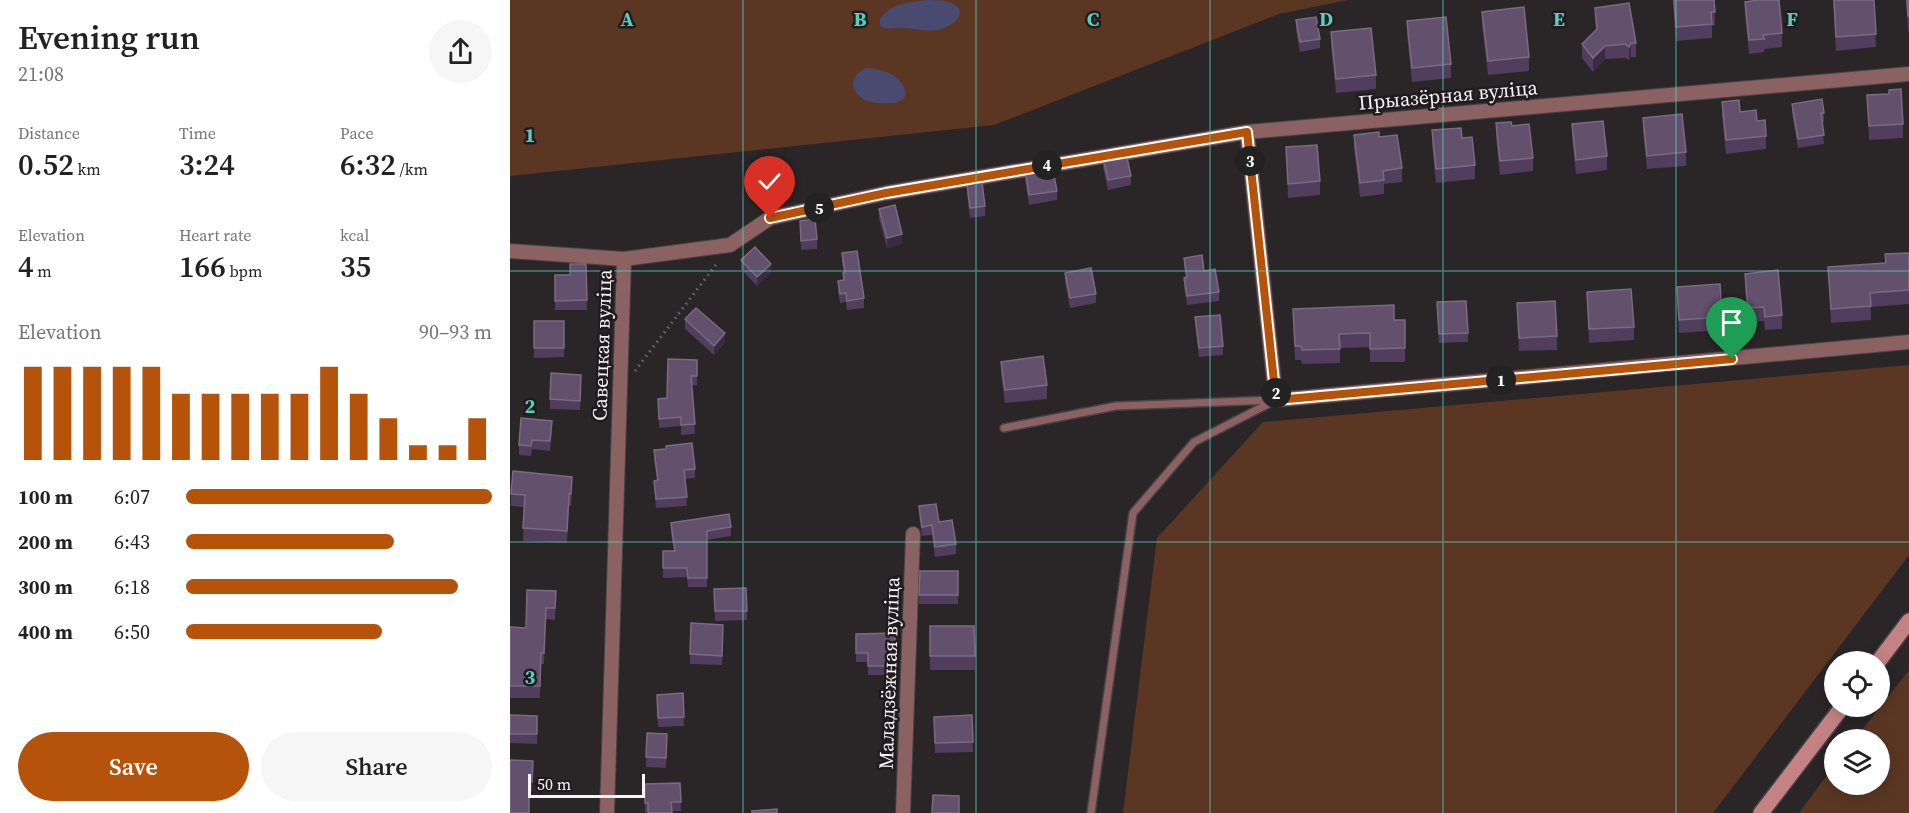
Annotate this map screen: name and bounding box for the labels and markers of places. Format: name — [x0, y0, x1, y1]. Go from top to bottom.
pin: 3 — [1235, 146, 1265, 176]
pin: 4 — [1032, 150, 1062, 180]
pin — [744, 156, 795, 218]
pin: 5 — [804, 193, 834, 223]
pin — [1706, 297, 1757, 359]
pin: 1 — [1486, 365, 1516, 395]
pin: 2 — [1261, 378, 1291, 408]

